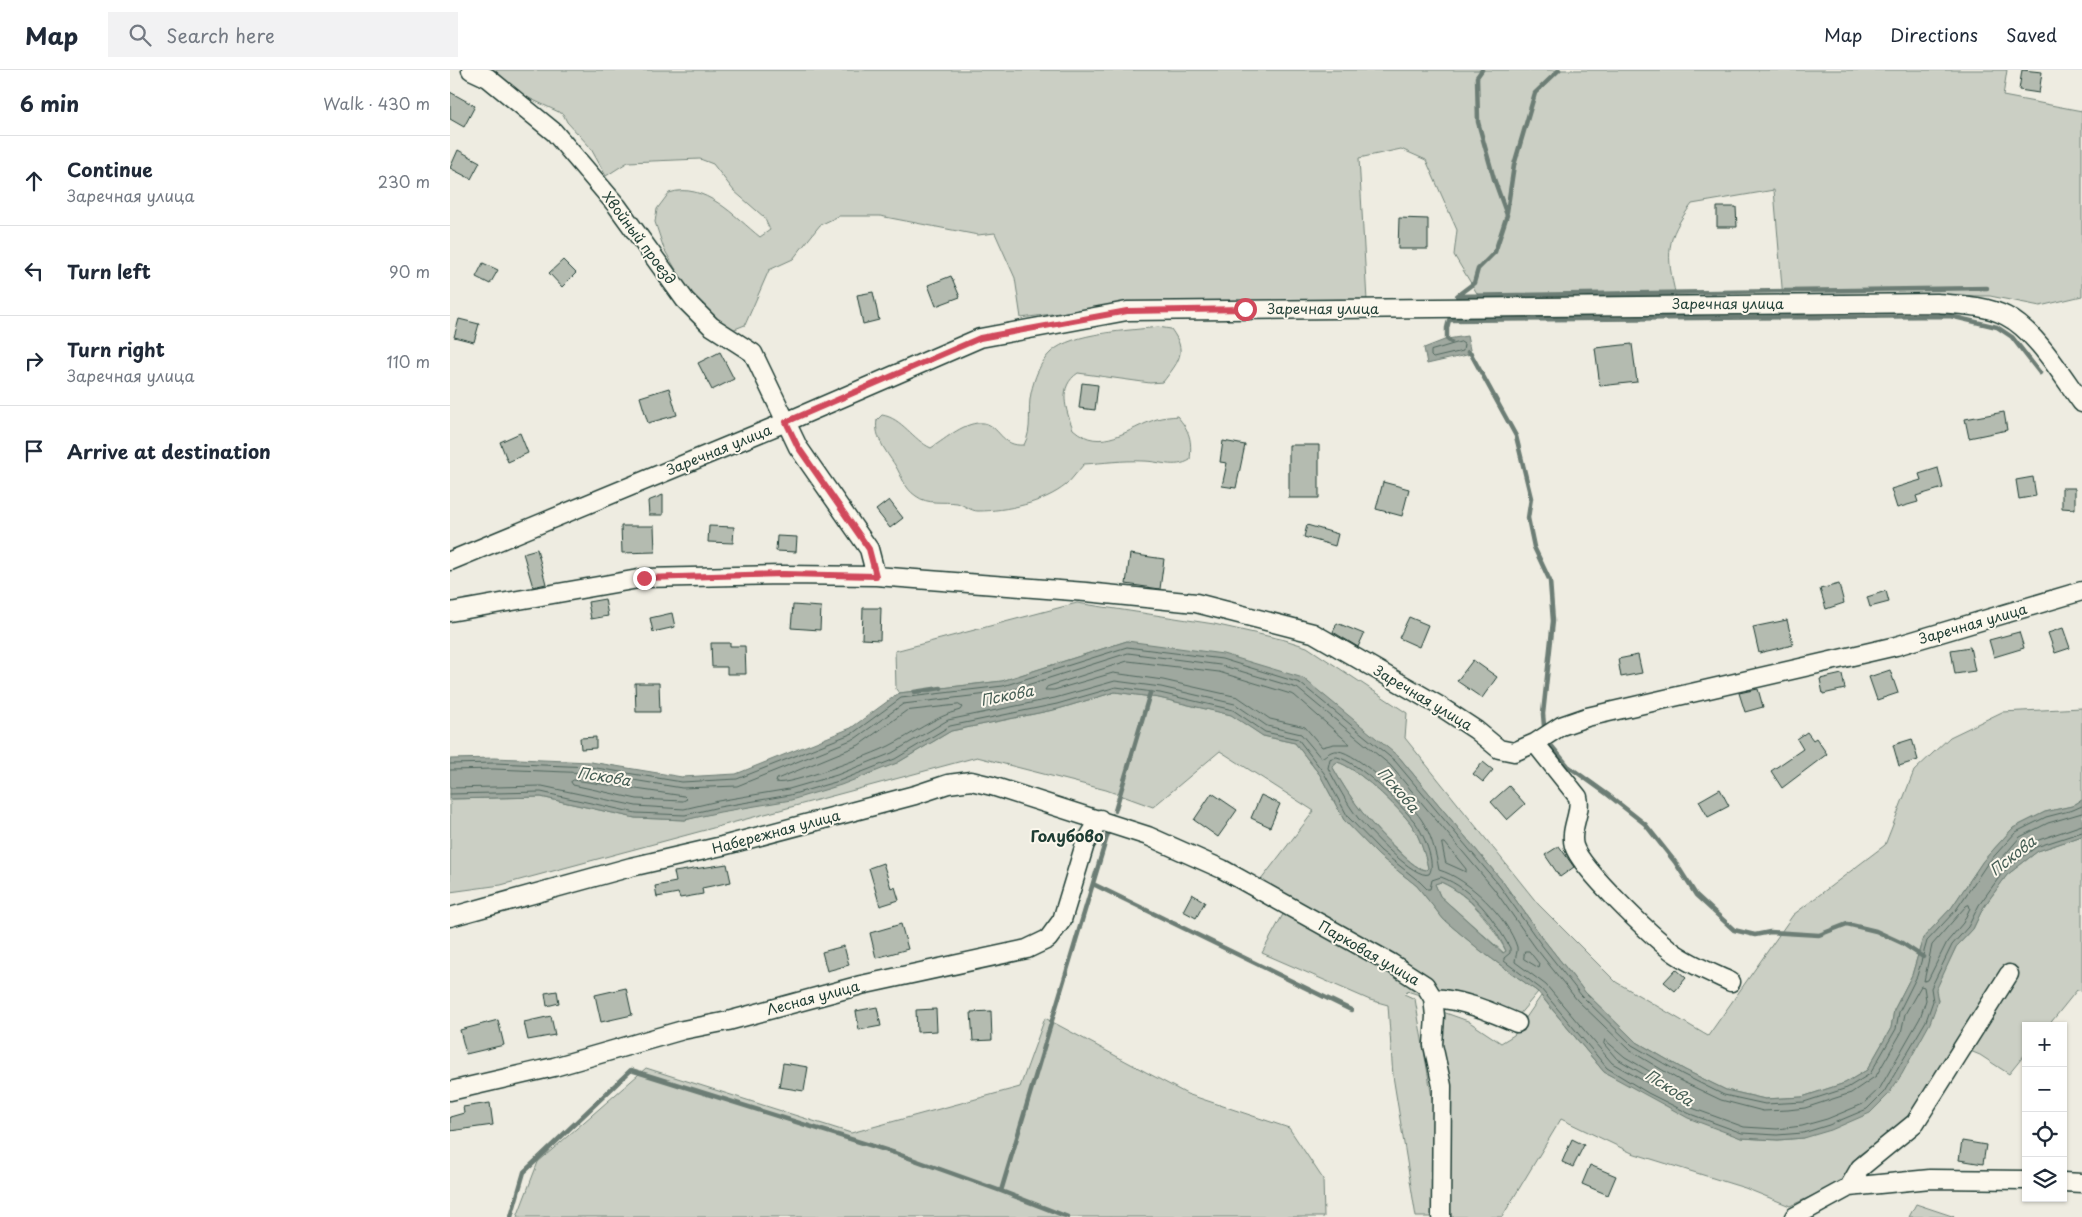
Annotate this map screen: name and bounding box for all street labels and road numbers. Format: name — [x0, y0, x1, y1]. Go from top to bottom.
street label: Хвойный проезд — [598, 187, 681, 288]
street label: Заречная улица — [1672, 293, 1784, 314]
street label: Заречная улица — [1267, 298, 1379, 319]
street label: Заречная улица — [663, 419, 775, 480]
street label: Заречная улица — [1916, 598, 2030, 649]
street label: Заречная улица — [1370, 660, 1477, 735]
street label: Набережная улица — [709, 804, 843, 859]
street label: Парковая улица — [1315, 915, 1424, 990]
street label: Лесная улица — [764, 975, 862, 1020]

